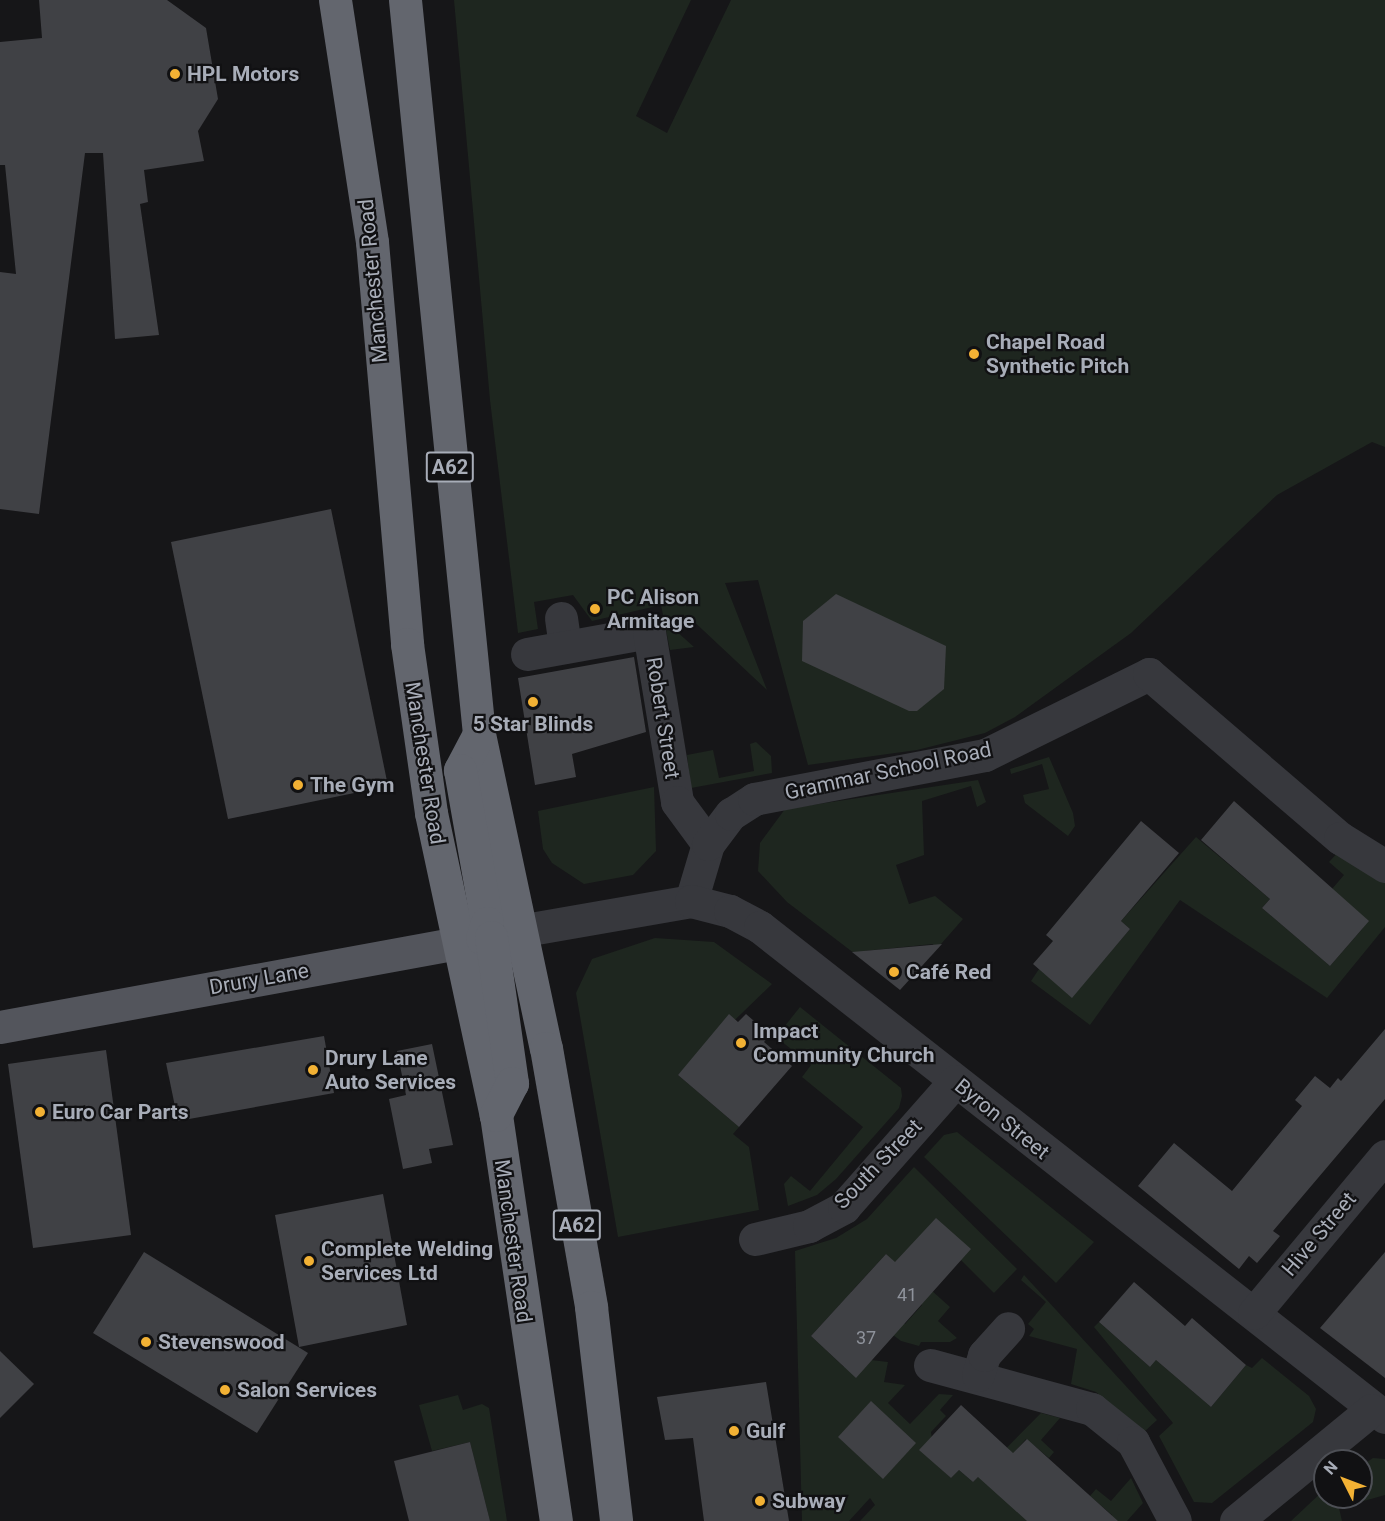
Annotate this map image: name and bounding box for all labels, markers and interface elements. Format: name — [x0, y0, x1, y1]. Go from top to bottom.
place label: HPL Motors — [187, 61, 299, 87]
marker: HPL Motors — [168, 67, 182, 81]
street label: Manchester Road — [353, 198, 393, 364]
place label: Chapel Road Synthetic Pitch — [986, 329, 1129, 379]
marker: Chapel Road Synthetic Pitch — [967, 347, 981, 361]
road number: A62 — [424, 450, 476, 484]
place label: PC Alison Armitage — [607, 584, 699, 634]
marker: PC Alison Armitage — [588, 602, 602, 616]
street label: Robert Street — [641, 655, 685, 781]
street label: Manchester Road — [400, 680, 450, 846]
marker: 5 Star Blinds — [526, 695, 540, 709]
place label: 5 Star Blinds — [473, 711, 593, 737]
street label: Grammar School Road — [782, 737, 994, 805]
place label: The Gym — [310, 772, 394, 798]
marker: The Gym — [291, 778, 305, 792]
street label: Drury Lane — [207, 958, 311, 1000]
place label: Café Red — [906, 959, 991, 985]
marker: Café Red — [887, 965, 901, 979]
place label: Impact Community Church — [753, 1018, 934, 1068]
marker: Impact Community Church — [734, 1036, 748, 1050]
place label: Drury Lane Auto Services — [325, 1045, 456, 1095]
marker: Drury Lane Auto Services — [306, 1063, 320, 1077]
street label: Byron Street — [950, 1073, 1054, 1165]
place label: Euro Car Parts — [52, 1099, 188, 1125]
marker: Euro Car Parts — [33, 1105, 47, 1119]
street label: South Street — [829, 1114, 927, 1214]
street label: Manchester Road — [489, 1158, 537, 1324]
street label: Hive Street — [1277, 1187, 1361, 1281]
road number: A62 — [552, 1208, 602, 1242]
place label: Complete Welding Services Ltd — [321, 1236, 493, 1286]
marker: Complete Welding Services Ltd — [302, 1254, 316, 1268]
house number: 41 — [897, 1284, 917, 1306]
house number: 37 — [856, 1327, 876, 1349]
place label: Stevenswood — [158, 1329, 285, 1355]
marker: Stevenswood — [139, 1335, 153, 1349]
place label: Salon Services — [237, 1377, 377, 1403]
marker: Salon Services — [218, 1383, 232, 1397]
place label: Gulf — [746, 1418, 785, 1444]
marker: Gulf — [727, 1424, 741, 1438]
north arrow — [1313, 1449, 1373, 1509]
text: N — [1320, 1457, 1342, 1479]
place label: Subway — [772, 1488, 846, 1514]
marker: Subway — [753, 1494, 767, 1508]

